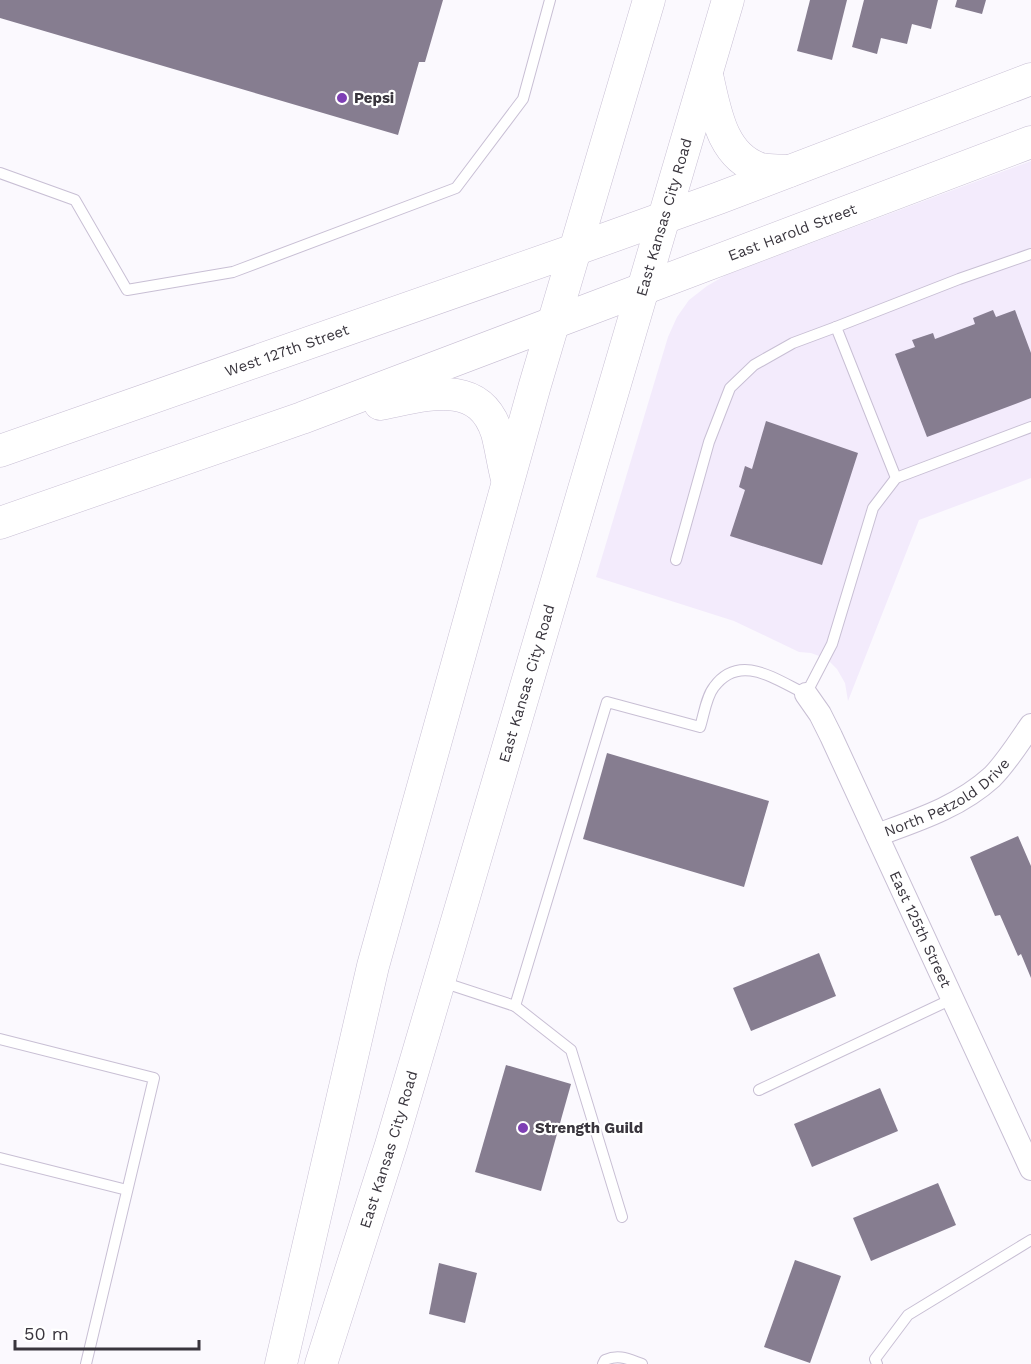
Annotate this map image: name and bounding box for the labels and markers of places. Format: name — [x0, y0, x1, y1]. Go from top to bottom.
place label: Pepsi — [354, 89, 394, 107]
marker: Pepsi — [335, 91, 349, 105]
place label: Strength Guild — [535, 1119, 643, 1137]
marker: Strength Guild — [516, 1121, 530, 1135]

